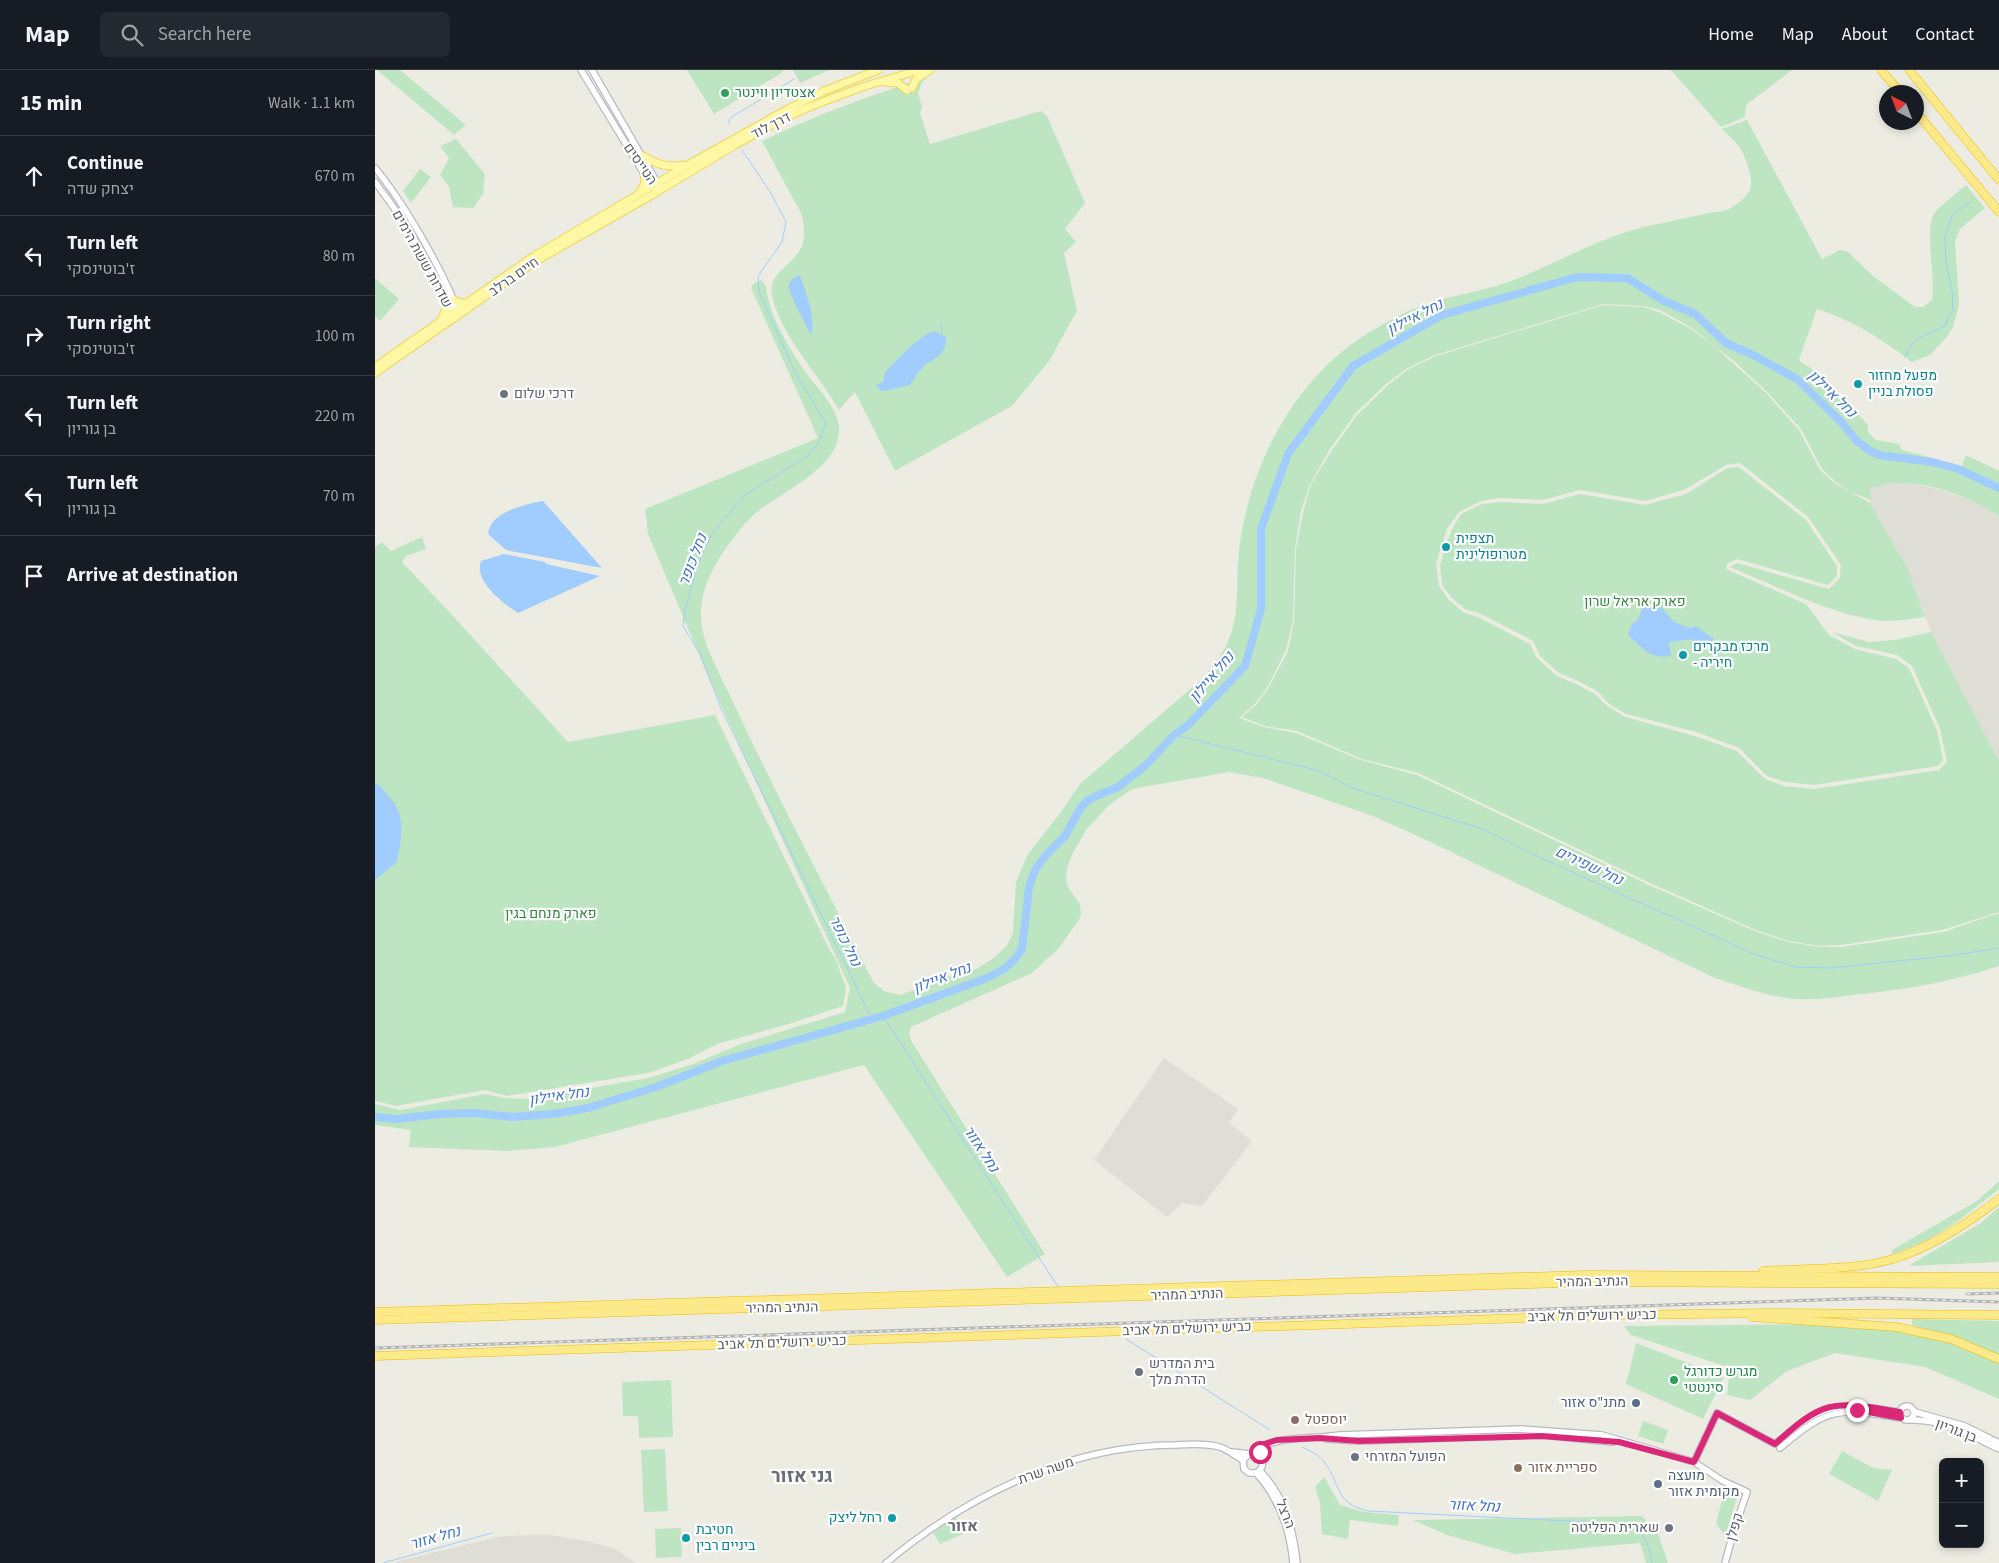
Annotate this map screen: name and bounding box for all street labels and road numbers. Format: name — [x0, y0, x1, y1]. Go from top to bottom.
street label: דרך לוד — [748, 107, 794, 145]
street label: הטייסים — [618, 139, 662, 189]
street label: שדרות ששת הימים — [387, 206, 457, 312]
street label: חיים ברלב — [485, 252, 543, 302]
street label: הנתיב המהיר — [1555, 1271, 1629, 1293]
street label: הנתיב המהיר — [1150, 1284, 1224, 1306]
street label: הנתיב המהיר — [745, 1297, 819, 1319]
street label: כביש ירושלים תל אביב — [1527, 1305, 1657, 1327]
street label: כביש ירושלים תל אביב — [1122, 1317, 1252, 1341]
street label: כביש ירושלים תל אביב — [717, 1331, 847, 1355]
street label: בן גוריון — [1932, 1414, 1980, 1448]
street label: משה שרת — [1015, 1452, 1077, 1490]
street label: הרצל — [1270, 1496, 1300, 1532]
street label: קפלן — [1721, 1510, 1749, 1544]

